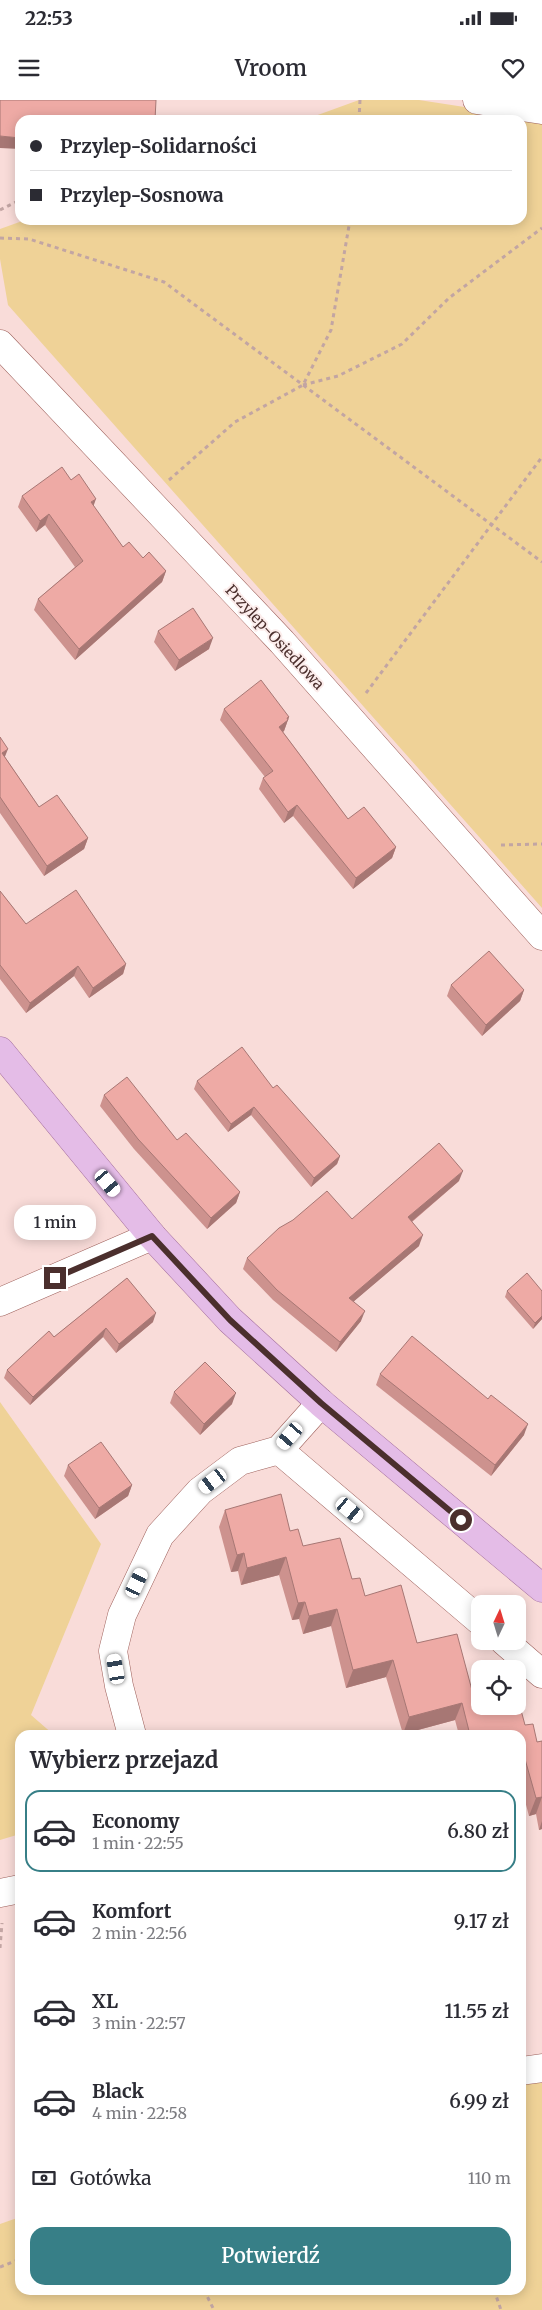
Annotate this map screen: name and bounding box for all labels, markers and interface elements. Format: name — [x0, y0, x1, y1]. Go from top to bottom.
text: 22:53 — [25, 6, 73, 30]
icon: menu — [15, 54, 43, 82]
text: Vroom — [235, 54, 307, 82]
icon: heart — [499, 54, 527, 82]
text: Przylep-Solidarności — [60, 134, 257, 158]
text: Przylep-Sosnowa — [60, 183, 224, 207]
street label: Przylep-Osiedlowa — [221, 581, 329, 693]
car — [92, 1167, 123, 1199]
callout: 1 min — [14, 1206, 96, 1240]
text: 1 min — [33, 1212, 77, 1232]
route end — [44, 1267, 66, 1289]
car — [274, 1420, 305, 1452]
car — [196, 1466, 229, 1496]
car — [333, 1495, 366, 1525]
route start — [450, 1509, 472, 1531]
car — [123, 1566, 150, 1600]
north arrow — [471, 1595, 526, 1650]
map controls — [471, 1595, 526, 1715]
car — [106, 1653, 125, 1685]
button: locate — [471, 1660, 526, 1715]
text: Wybierz przejazd — [30, 1746, 218, 1774]
icon: car — [32, 1809, 77, 1854]
text: Economy — [92, 1809, 180, 1833]
text: 6.80 zł — [447, 1819, 509, 1843]
text: 1 min · 22:55 — [92, 1833, 184, 1853]
icon: car — [32, 1899, 77, 1944]
text: Komfort — [92, 1899, 171, 1923]
text: 9.17 zł — [454, 1909, 509, 1933]
text: 2 min · 22:56 — [92, 1923, 187, 1943]
icon: car — [32, 1989, 77, 2034]
text: XL — [92, 1989, 118, 2013]
text: 11.55 zł — [445, 1999, 509, 2023]
text: 3 min · 22:57 — [92, 2013, 186, 2033]
icon: car — [32, 2079, 77, 2124]
text: Black — [92, 2079, 144, 2103]
text: 6.99 zł — [449, 2089, 509, 2113]
text: 4 min · 22:58 — [92, 2103, 187, 2123]
icon: cash — [30, 2164, 58, 2192]
text: Gotówka — [70, 2166, 151, 2190]
text: 110 m — [468, 2168, 511, 2188]
button: Potwierdź — [30, 2227, 511, 2285]

